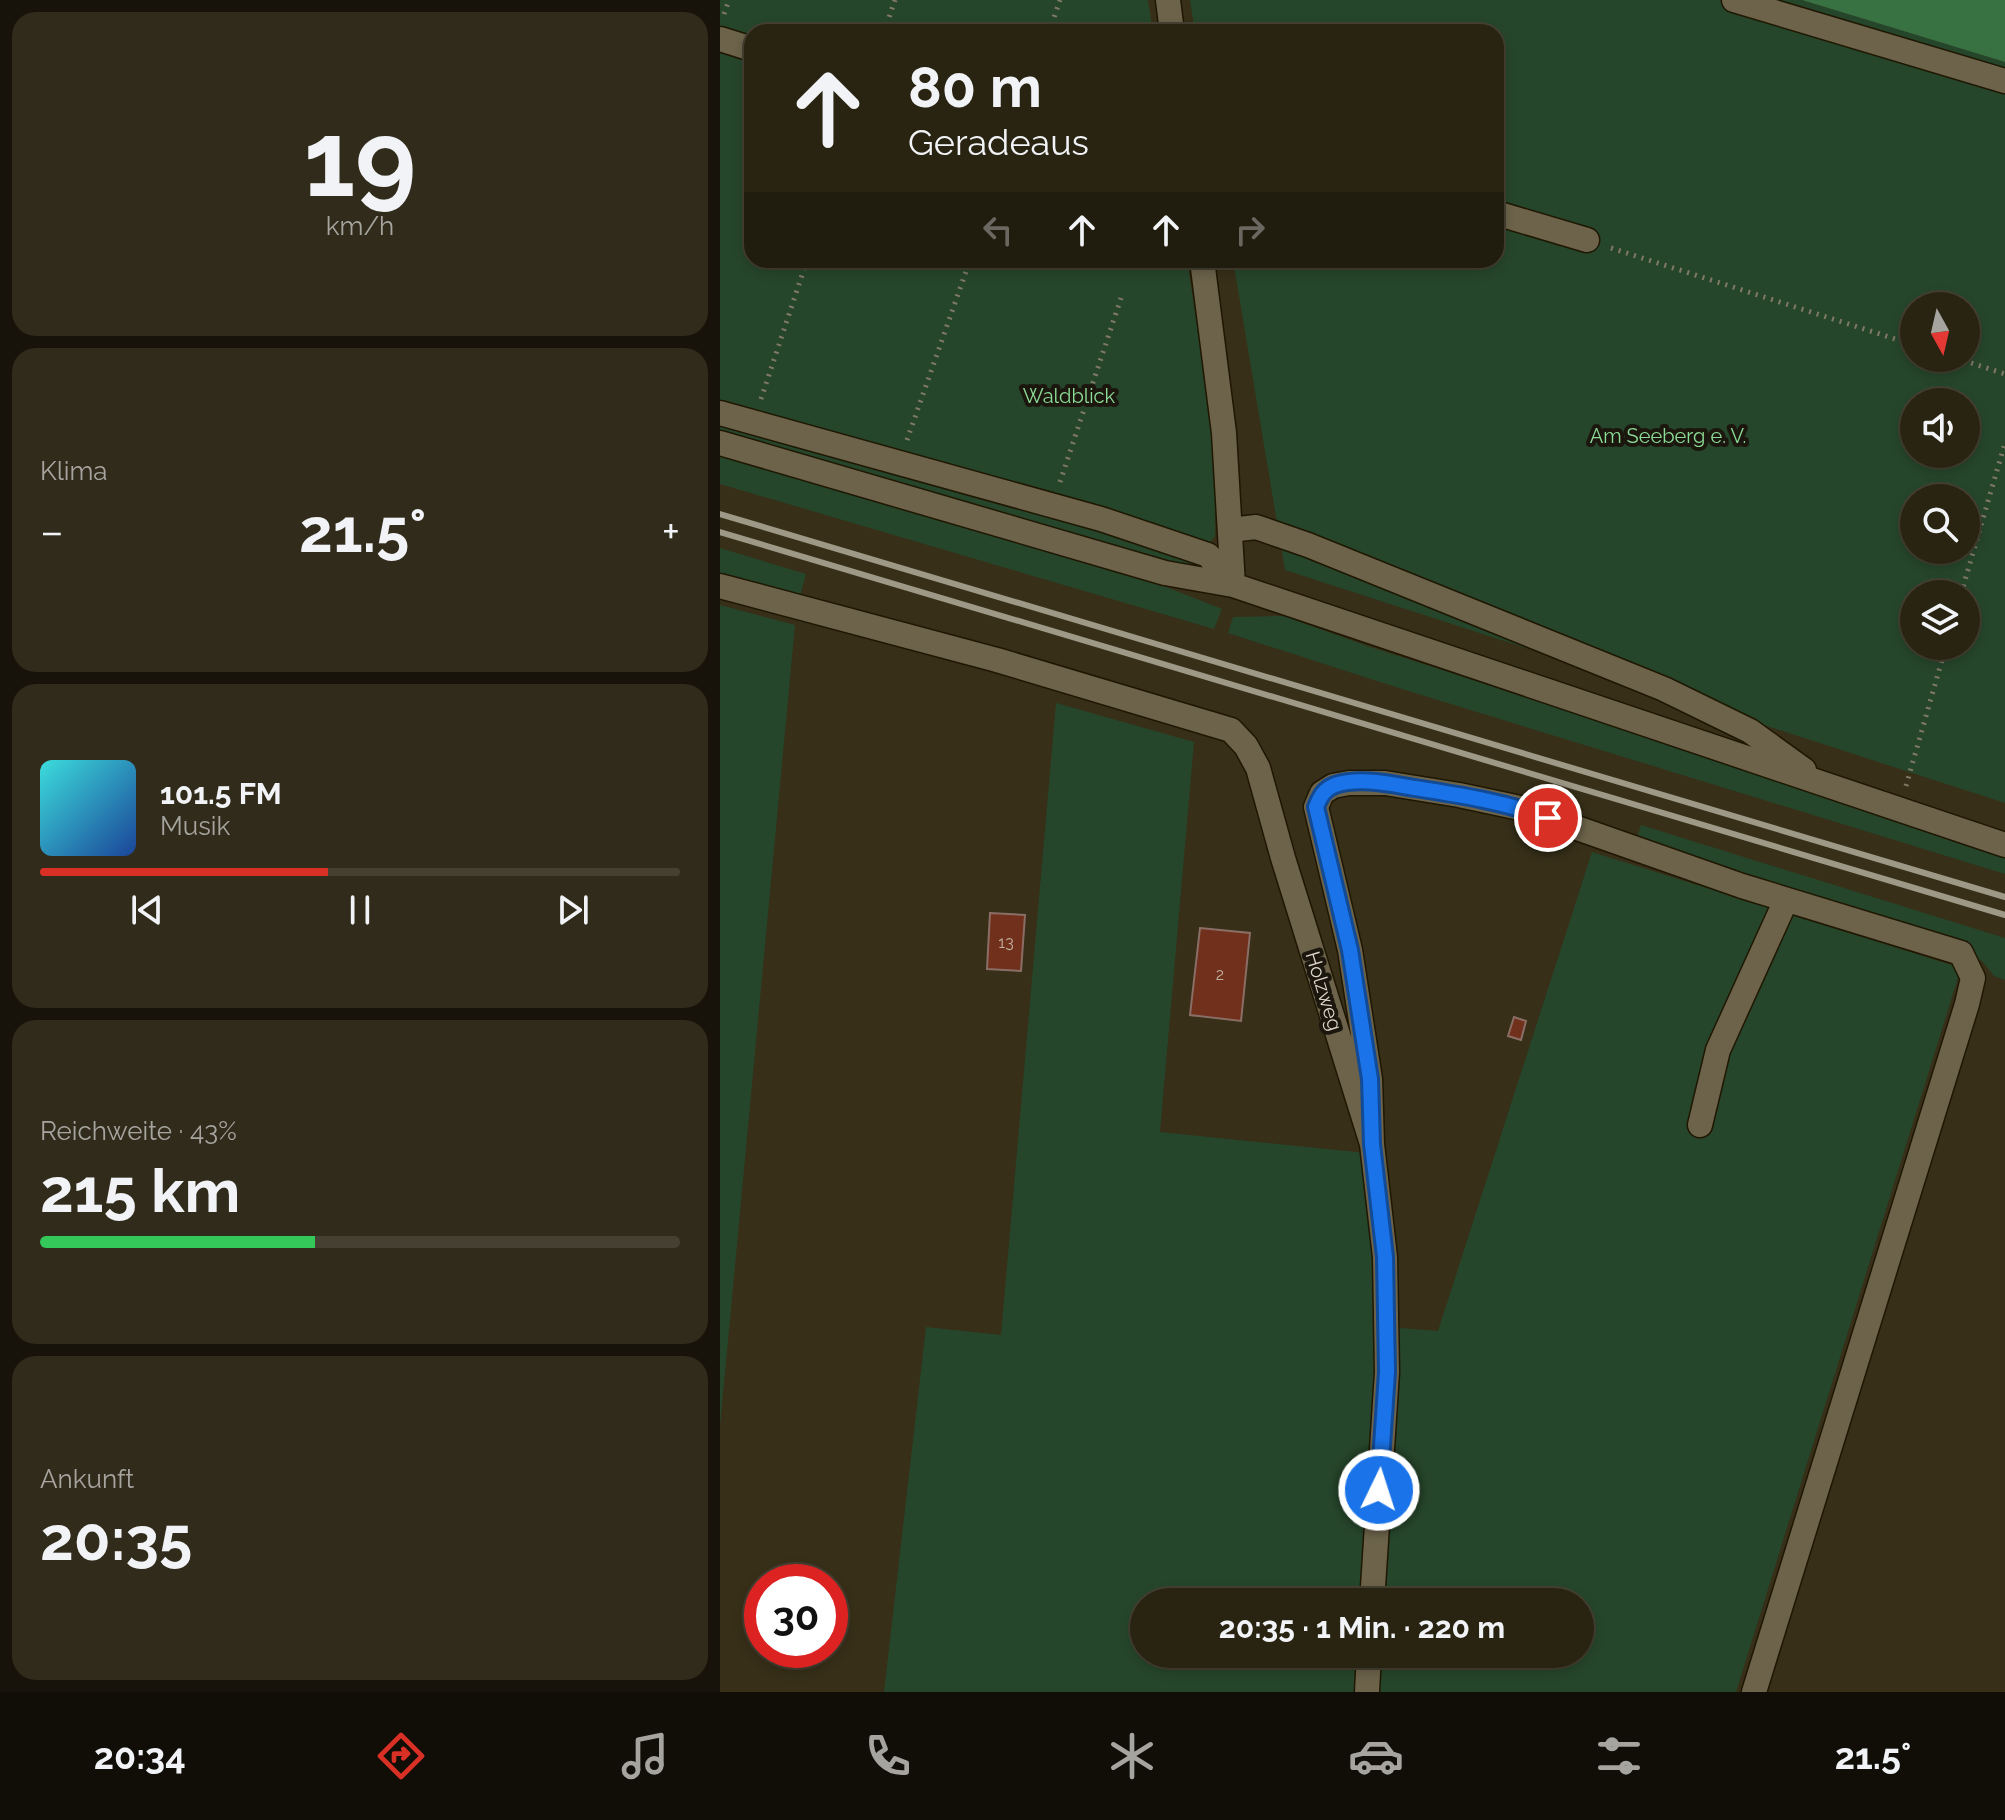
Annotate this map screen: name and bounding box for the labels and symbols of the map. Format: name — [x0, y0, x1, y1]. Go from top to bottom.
north arrow — [1900, 292, 1980, 372]
park label: Waldblick — [1023, 384, 1116, 408]
park label: Am Seeberg e. V. — [1590, 424, 1746, 448]
pin — [1514, 784, 1582, 852]
house number: 13 — [998, 933, 1014, 952]
street label: Holzweg — [1301, 948, 1347, 1034]
house number: 2 — [1216, 965, 1224, 984]
position arrow — [1337, 1448, 1421, 1532]
speed limit sign: 30 — [744, 1564, 848, 1668]

